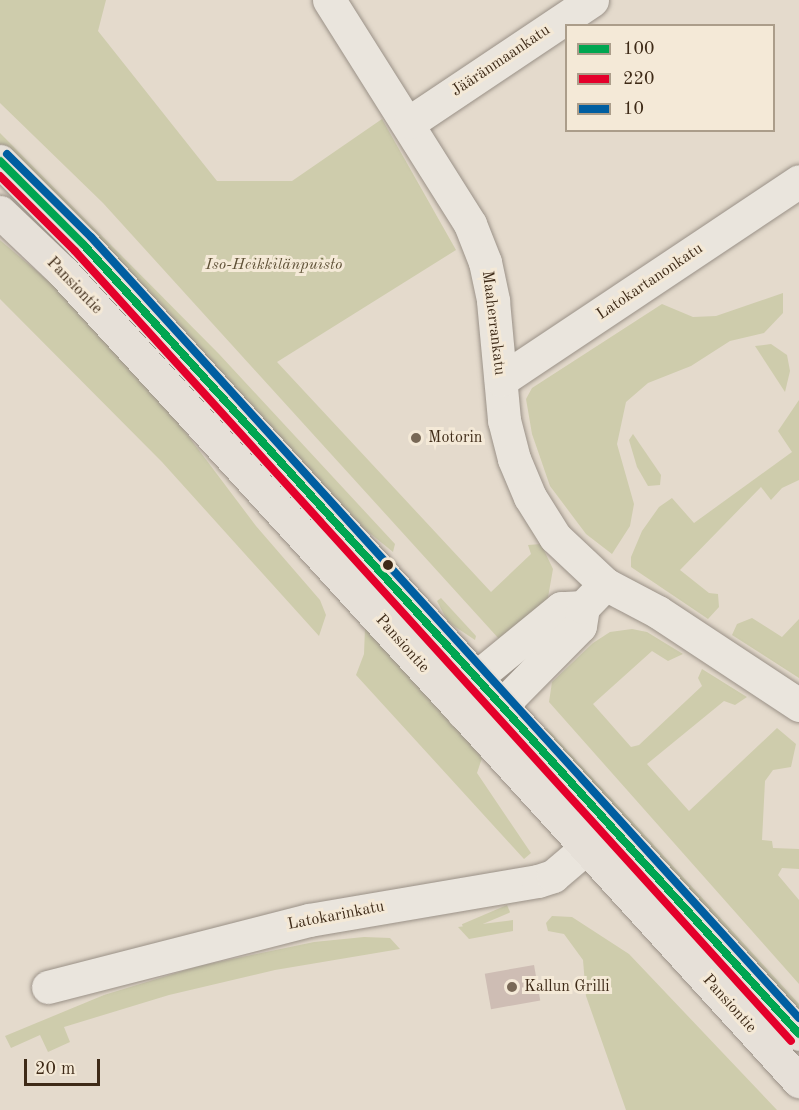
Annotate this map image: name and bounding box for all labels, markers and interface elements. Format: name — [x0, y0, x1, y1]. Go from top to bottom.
street label: Jääränmaankatu — [448, 21, 554, 101]
legend — [565, 24, 775, 132]
text: 100 — [623, 40, 654, 58]
text: 220 — [623, 70, 654, 88]
text: 10 — [623, 100, 644, 118]
street label: Latokartanonkatu — [593, 239, 707, 325]
street label: Pansiontie — [42, 253, 106, 319]
park label: Iso-Heikkilänpuisto — [206, 255, 342, 275]
street label: Maaherrankatu — [477, 270, 509, 376]
place label: Motorin — [428, 428, 482, 448]
marker: Motorin — [409, 431, 423, 445]
unlabelled marker — [382, 559, 394, 571]
street label: Pansiontie — [371, 611, 433, 677]
street label: Latokarinkatu — [286, 897, 386, 935]
street label: Pansiontie — [698, 971, 760, 1037]
place label: Kallun Grilli — [524, 977, 610, 997]
marker: Kallun Grilli — [505, 980, 519, 994]
scale bar — [27, 1047, 104, 1085]
text: 20 m — [35, 1060, 75, 1078]

